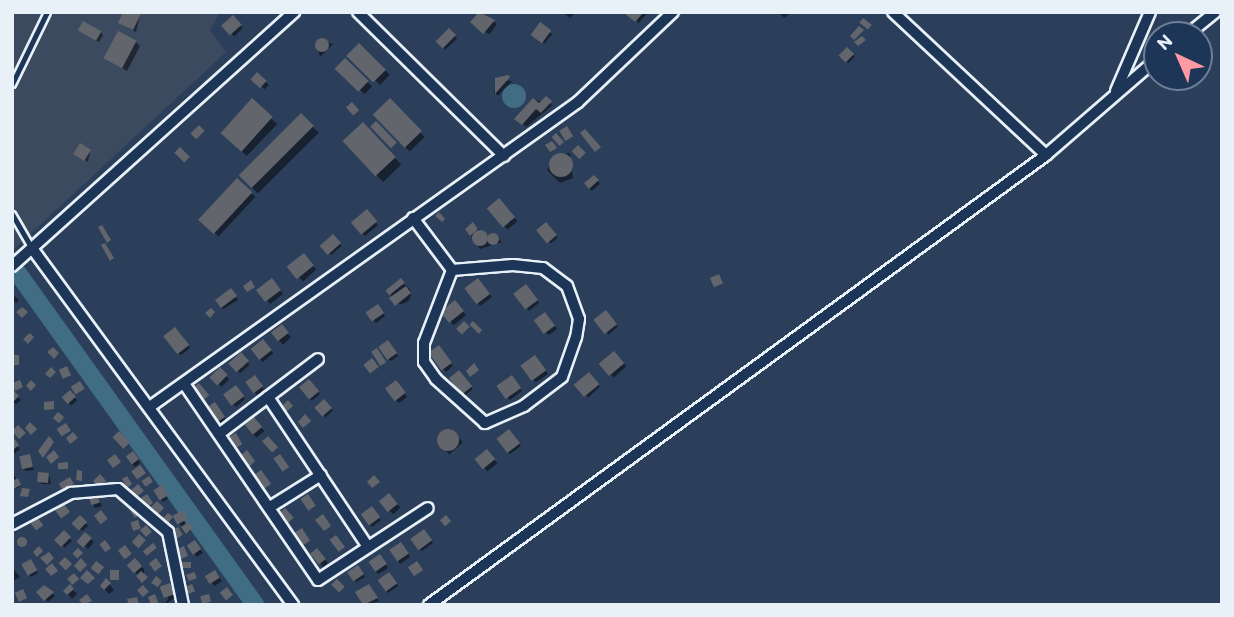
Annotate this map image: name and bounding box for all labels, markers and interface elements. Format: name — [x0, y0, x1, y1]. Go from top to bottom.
north arrow — [1143, 21, 1213, 91]
text: N — [1152, 29, 1177, 55]

